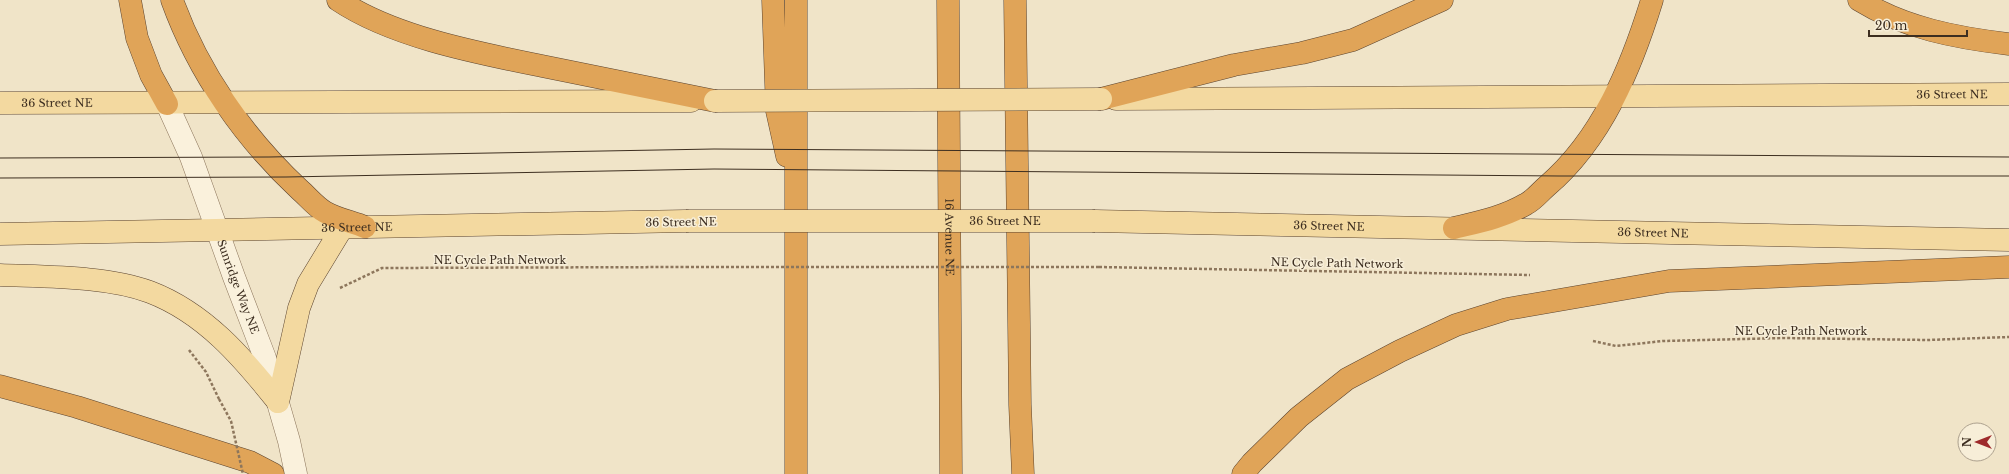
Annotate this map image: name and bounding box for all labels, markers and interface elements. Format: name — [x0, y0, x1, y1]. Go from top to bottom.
scale bar — [1869, 12, 1967, 38]
text: 20 m — [1875, 18, 1907, 33]
street label: 36 Street NE — [1916, 87, 1988, 102]
street label: 36 Street NE — [21, 96, 93, 110]
street label: 16 Avenue NE — [942, 198, 957, 276]
street label: 36 Street NE — [645, 214, 717, 230]
street label: 36 Street NE — [969, 214, 1041, 228]
street label: 36 Street NE — [1293, 218, 1365, 234]
street label: 36 Street NE — [321, 220, 393, 235]
street label: 36 Street NE — [1617, 225, 1689, 240]
street label: Sunridge Way NE — [214, 237, 262, 336]
street label: NE Cycle Path Network — [434, 253, 566, 267]
street label: NE Cycle Path Network — [1271, 255, 1404, 271]
street label: NE Cycle Path Network — [1735, 324, 1867, 338]
north arrow — [1957, 422, 1997, 462]
text: N — [1960, 436, 1974, 447]

